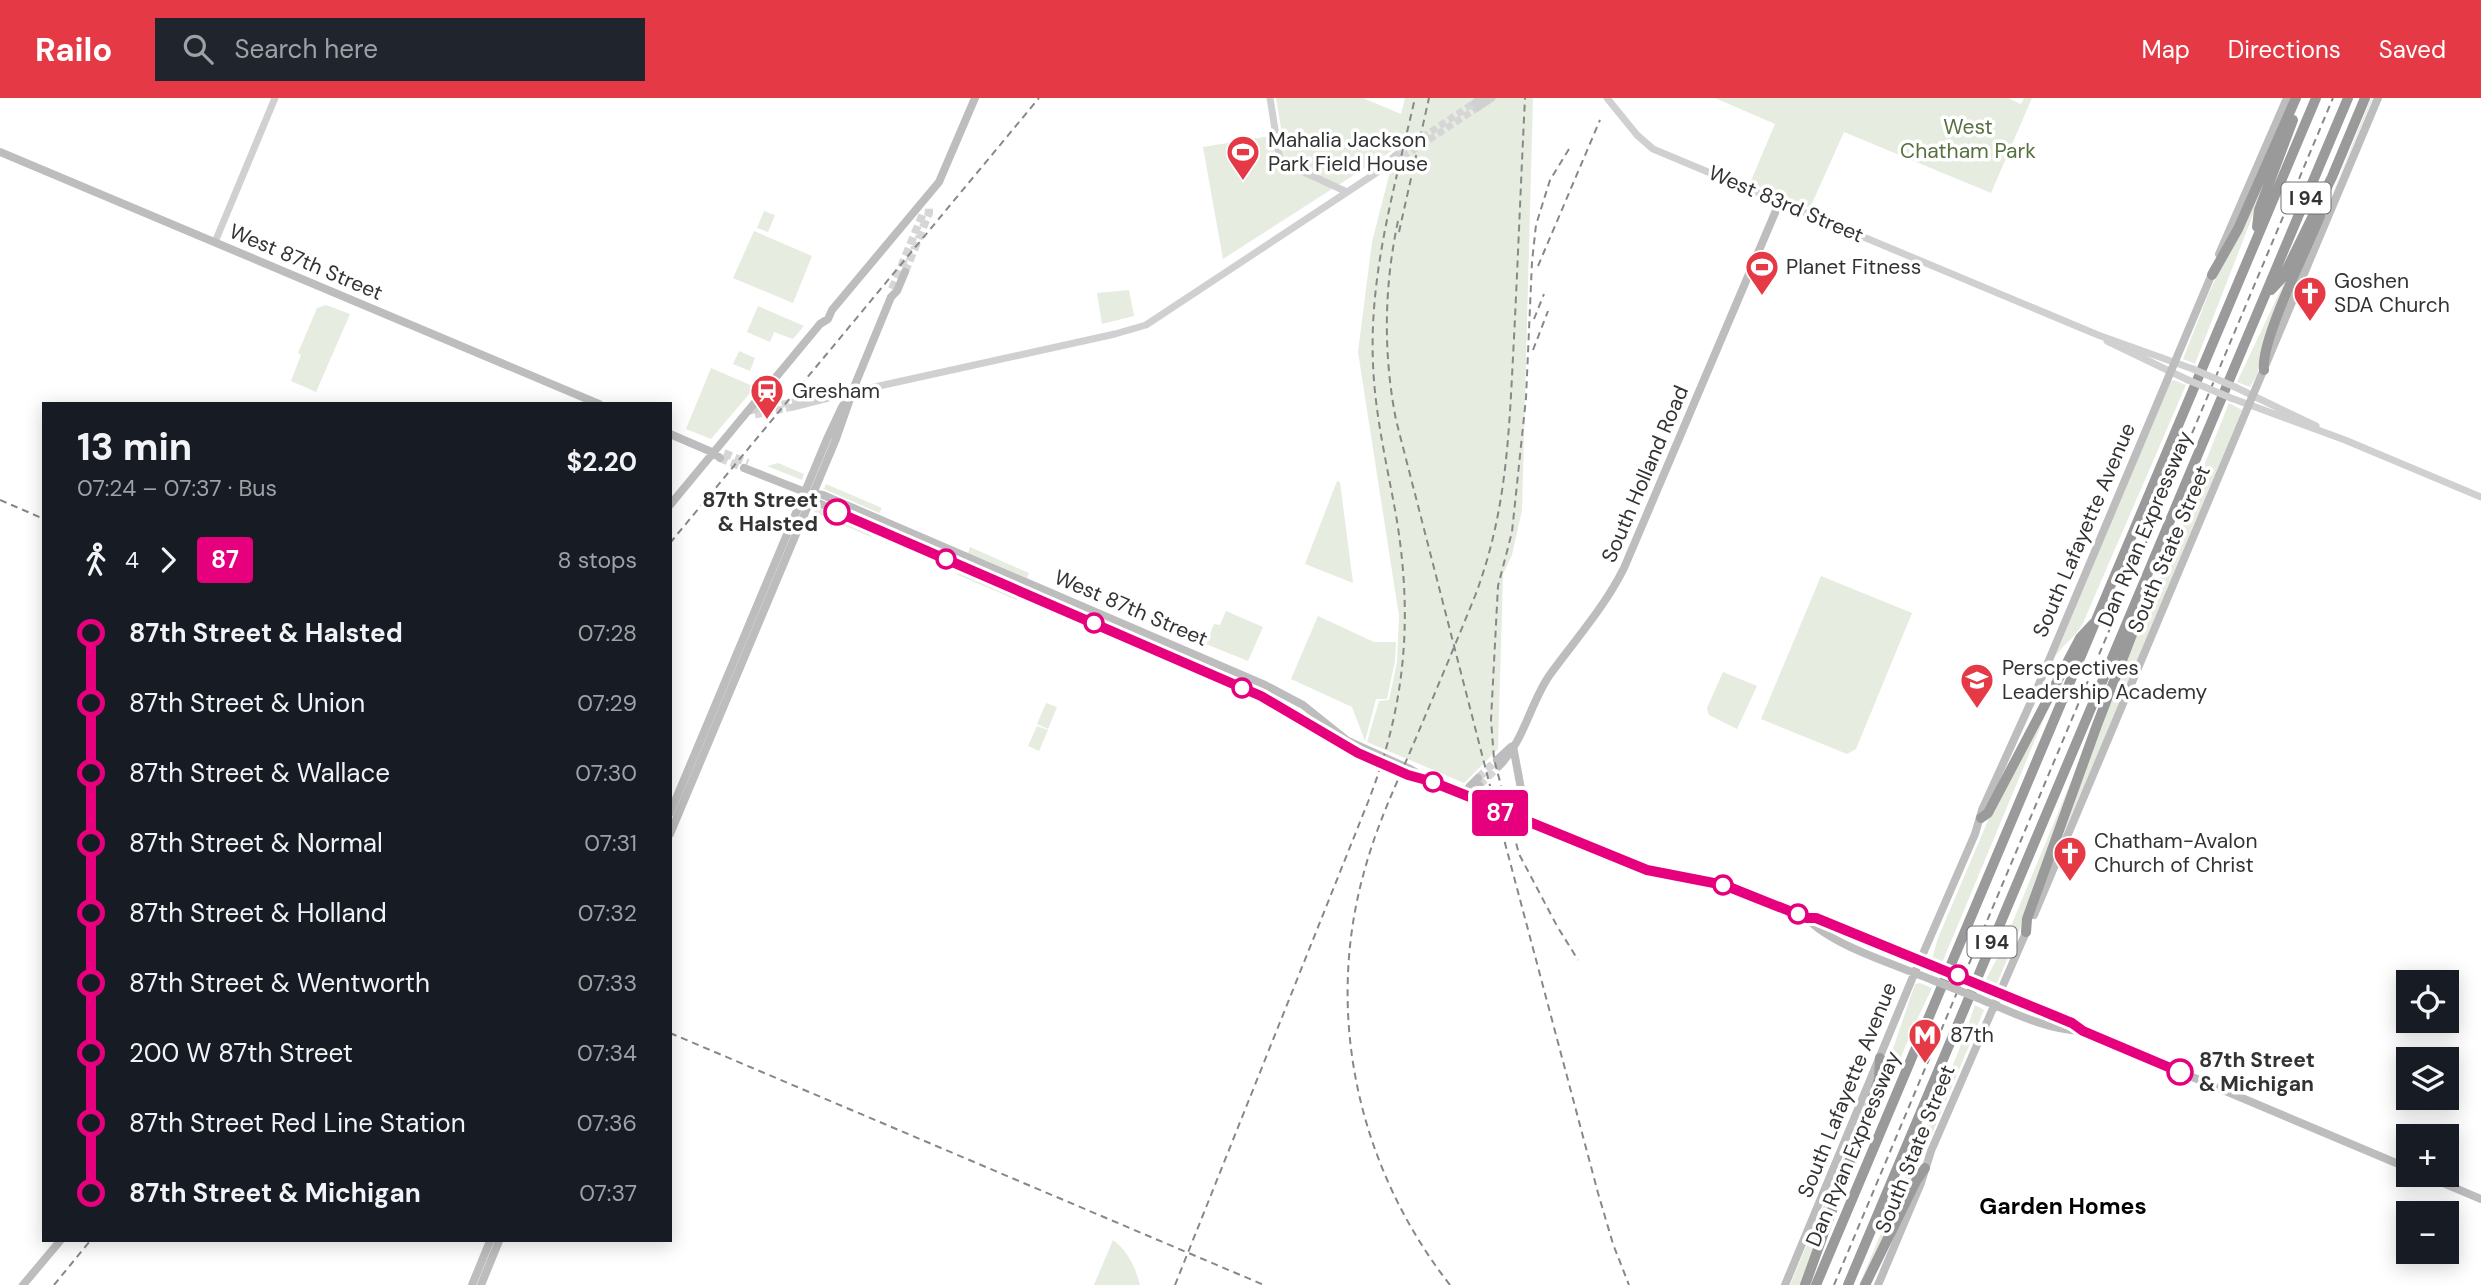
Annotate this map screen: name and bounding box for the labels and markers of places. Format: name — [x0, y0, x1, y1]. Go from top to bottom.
place label: Mahalia Jackson Park Field House — [1268, 126, 1428, 178]
sports icon: Mahalia Jackson Park Field House — [1224, 133, 1262, 182]
sports icon: Planet Fitness — [1743, 248, 1781, 297]
place label: Planet Fitness — [1786, 253, 1921, 281]
place label: Goshen SDA Church — [2334, 267, 2450, 319]
church icon: Goshen SDA Church — [2291, 274, 2329, 323]
station icon: Gresham — [748, 372, 786, 421]
place label: Gresham — [792, 377, 880, 405]
place label: 87th Street & Halsted — [702, 486, 818, 538]
marker: 87th Street & Halsted — [824, 499, 850, 525]
unlabelled marker — [936, 549, 956, 569]
unlabelled marker — [1084, 613, 1104, 633]
place label: Perscpectives Leadership Academy — [2002, 654, 2208, 706]
school or university icon: Perscpectives Leadership Academy — [1958, 661, 1996, 710]
unlabelled marker — [1232, 678, 1252, 698]
unlabelled marker — [1423, 772, 1443, 792]
place label: Chatham-Avalon Church of Christ — [2094, 827, 2257, 879]
church icon: Chatham-Avalon Church of Christ — [2051, 834, 2089, 883]
unlabelled marker — [1713, 875, 1733, 895]
unlabelled marker — [1788, 904, 1808, 924]
unlabelled marker — [1948, 965, 1968, 985]
metro station icon: 87th — [1906, 1016, 1944, 1065]
place label: 87th — [1950, 1021, 1994, 1049]
place label: 87th Street & Michigan — [2199, 1046, 2315, 1098]
marker: 87th Street & Michigan — [2167, 1059, 2193, 1085]

